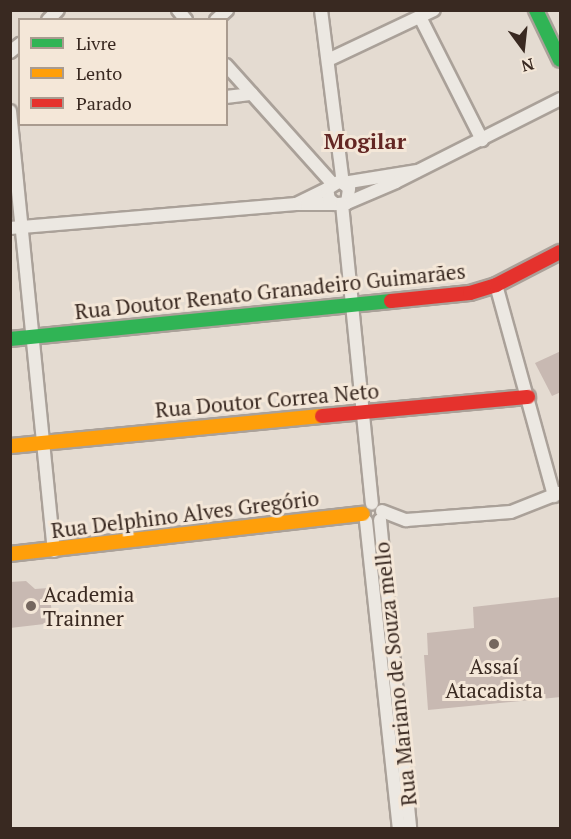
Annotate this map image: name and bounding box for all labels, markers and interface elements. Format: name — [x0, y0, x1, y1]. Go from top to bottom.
legend — [18, 18, 228, 126]
north arrow — [493, 18, 553, 78]
text: Livre — [76, 31, 116, 55]
text: N — [519, 53, 536, 78]
text: Lento — [76, 61, 122, 85]
text: Parado — [76, 91, 132, 115]
district label: Mogilar — [324, 128, 406, 154]
street label: Rua Doutor Renato Granadeiro Guimarães — [73, 258, 467, 324]
street label: Rua Doutor Correa Neto — [154, 378, 380, 422]
street label: Rua Delphino Alves Gregório — [49, 485, 321, 543]
street label: Rua Mariano de Souza mello — [369, 541, 421, 807]
place label: Academia Trainner — [43, 581, 134, 631]
marker: Academia Trainner — [24, 599, 38, 613]
marker: Assaí Atacadista — [487, 637, 501, 651]
place label: Assaí Atacadista — [445, 653, 543, 703]

